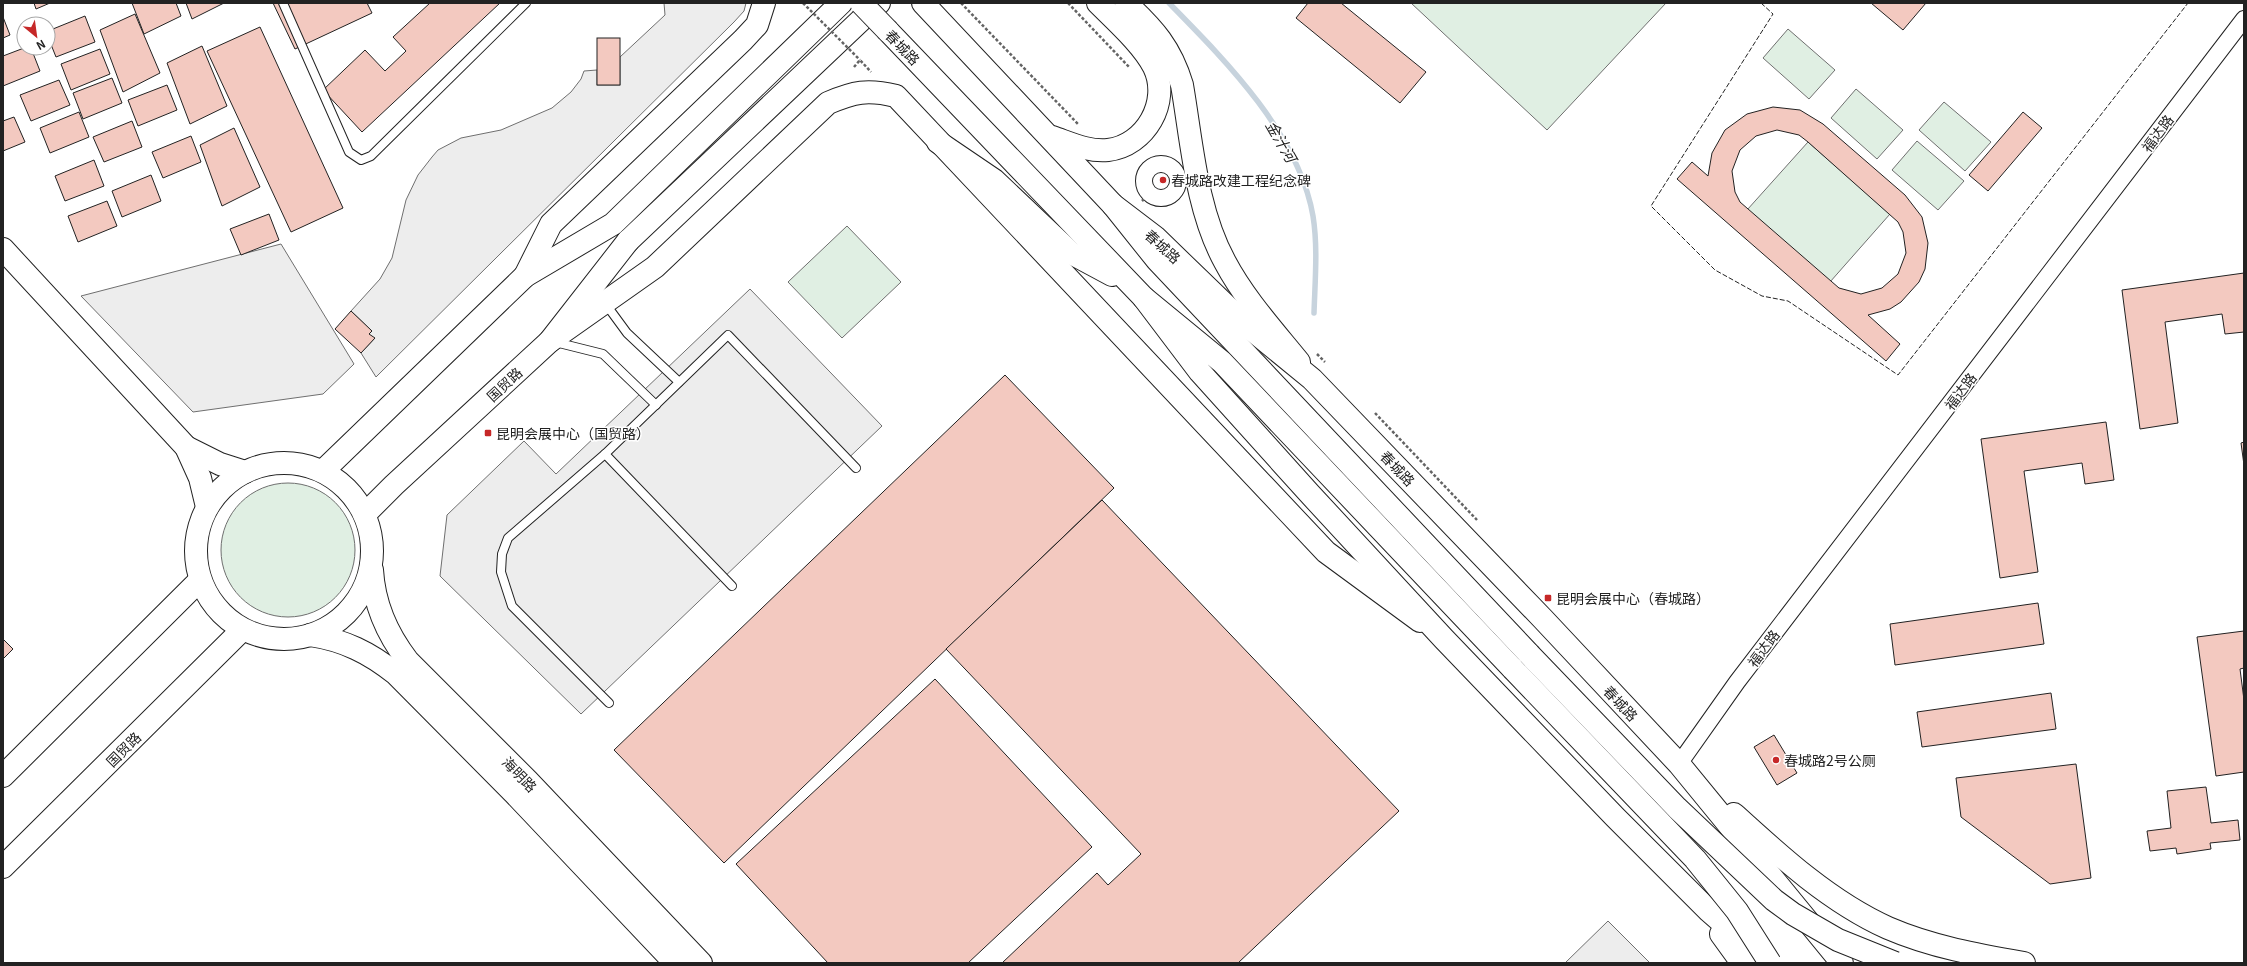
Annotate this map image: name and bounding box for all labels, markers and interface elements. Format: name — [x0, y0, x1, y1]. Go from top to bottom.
north arrow — [16, 16, 56, 56]
street label: 春城路 — [881, 25, 925, 69]
text: N — [34, 37, 49, 55]
street label: 福达路 — [2136, 110, 2178, 156]
water label: 金汁河 — [1262, 116, 1304, 168]
place label: 春城路改建工程纪念碑 — [1171, 170, 1311, 190]
marker: 春城路改建工程纪念碑 — [1158, 175, 1168, 185]
street label: 春城路 — [1141, 225, 1185, 267]
street label: 国贸路 — [482, 362, 526, 406]
street label: 福达路 — [1939, 368, 1981, 414]
place label: 昆明会展中心（国贸路） — [496, 423, 650, 443]
marker: 昆明会展中心（国贸路） — [483, 428, 493, 438]
street label: 春城路 — [1376, 446, 1420, 490]
place label: 昆明会展中心（春城路） — [1556, 588, 1710, 608]
marker: 昆明会展中心（春城路） — [1543, 593, 1553, 603]
street label: 福达路 — [1742, 625, 1784, 671]
street label: 春城路 — [1599, 681, 1643, 725]
street label: 国贸路 — [101, 727, 145, 771]
place label: 春城路2号公厕 — [1784, 750, 1876, 770]
street label: 海明路 — [498, 752, 542, 796]
marker: 春城路2号公厕 — [1771, 755, 1781, 765]

